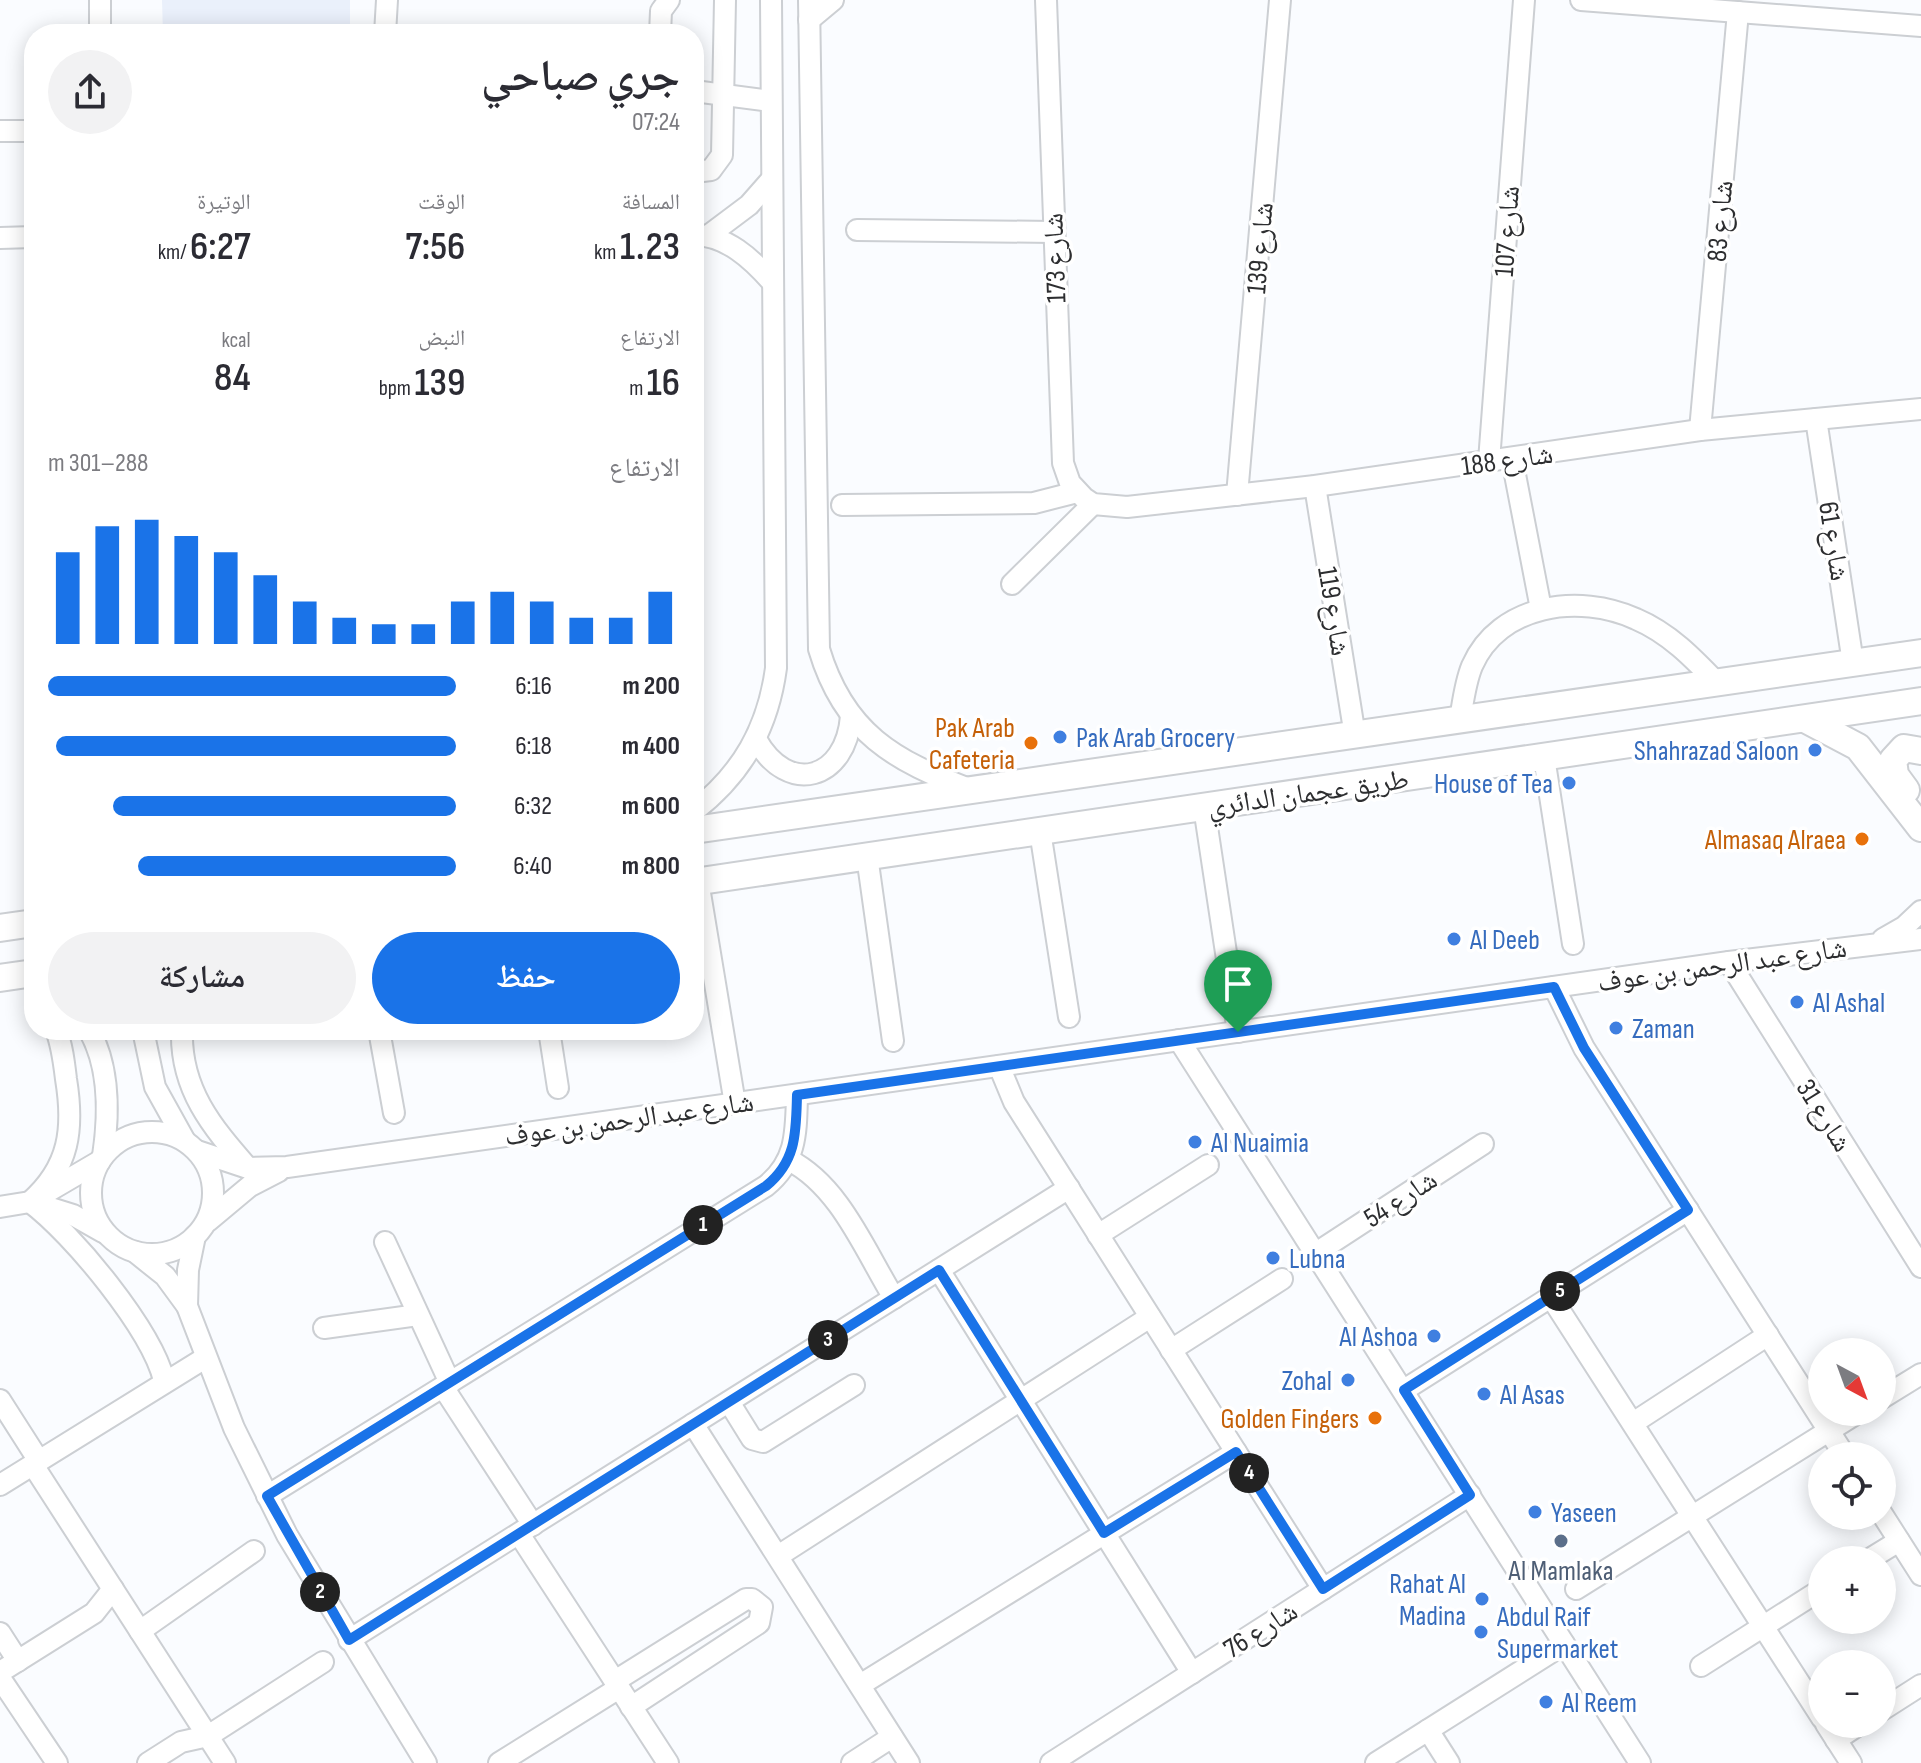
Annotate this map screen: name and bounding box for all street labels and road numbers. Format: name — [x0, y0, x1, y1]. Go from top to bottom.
street label: شارع 83 — [1700, 179, 1740, 263]
street label: شارع 107 — [1488, 185, 1527, 278]
street label: شارع 139 — [1240, 201, 1281, 295]
street label: شارع 173 — [1037, 212, 1074, 304]
street label: شارع 188 — [1459, 438, 1555, 483]
street label: شارع 61 — [1811, 499, 1856, 583]
street label: شارع 119 — [1310, 564, 1357, 658]
street label: طريق عجمان الدائري — [1205, 763, 1412, 829]
street label: شارع عبد الرحمن بن عوف — [1595, 932, 1849, 999]
street label: شارع 31 — [1789, 1073, 1859, 1158]
street label: شارع عبد الرحمن بن عوف — [502, 1086, 756, 1153]
street label: شارع 54 — [1358, 1163, 1444, 1235]
street label: شارع 76 — [1218, 1595, 1304, 1666]

